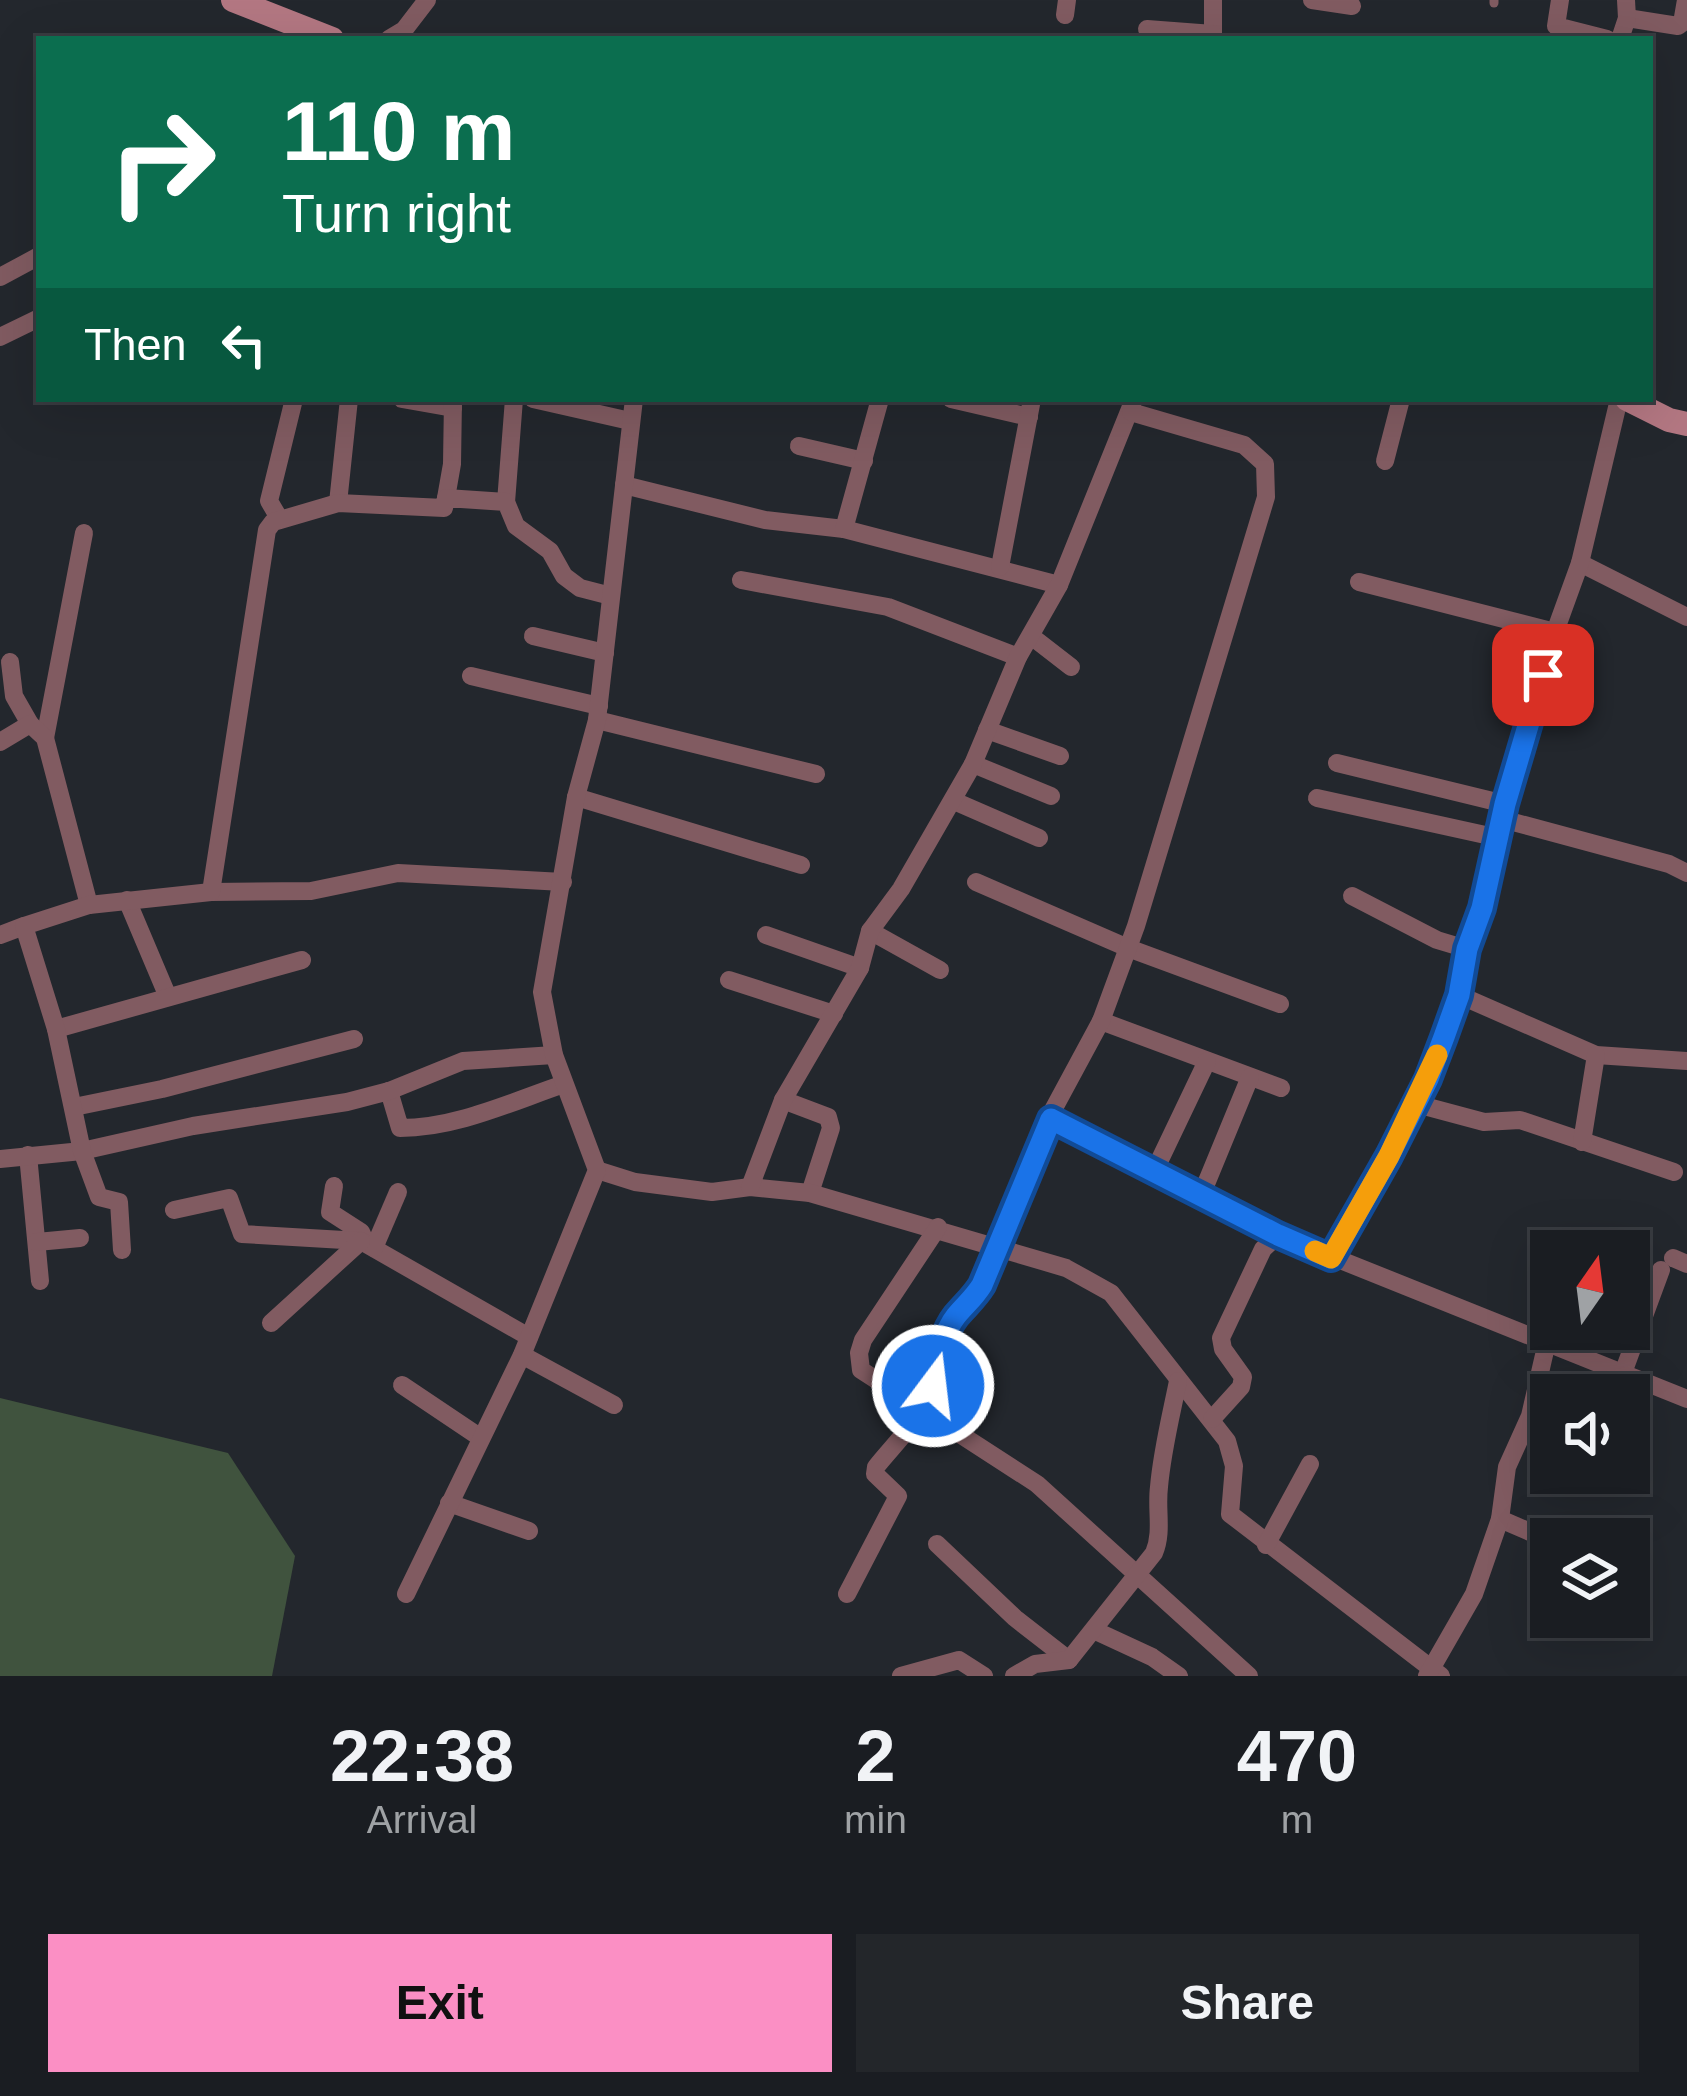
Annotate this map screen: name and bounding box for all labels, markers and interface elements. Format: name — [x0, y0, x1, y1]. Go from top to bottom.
icon: right — [84, 84, 240, 240]
text: 110 m — [282, 84, 516, 178]
text: Turn right — [282, 183, 511, 243]
icon: left — [211, 312, 277, 378]
text: Then — [84, 319, 187, 370]
pin — [1492, 624, 1594, 726]
icon: arrive — [1510, 642, 1576, 708]
north arrow — [1530, 1230, 1650, 1350]
map controls — [1530, 1230, 1650, 1638]
position arrow — [870, 1323, 996, 1449]
button: sound — [1530, 1374, 1650, 1494]
button: layers — [1530, 1518, 1650, 1638]
text: 22:38 — [330, 1716, 514, 1796]
text: 2 — [855, 1716, 896, 1796]
text: 470 — [1237, 1716, 1357, 1796]
text: Arrival — [367, 1798, 477, 1841]
text: min — [844, 1798, 907, 1841]
text: m — [1281, 1798, 1313, 1841]
button: Exit — [48, 1934, 832, 2072]
button: Share — [856, 1934, 1639, 2072]

